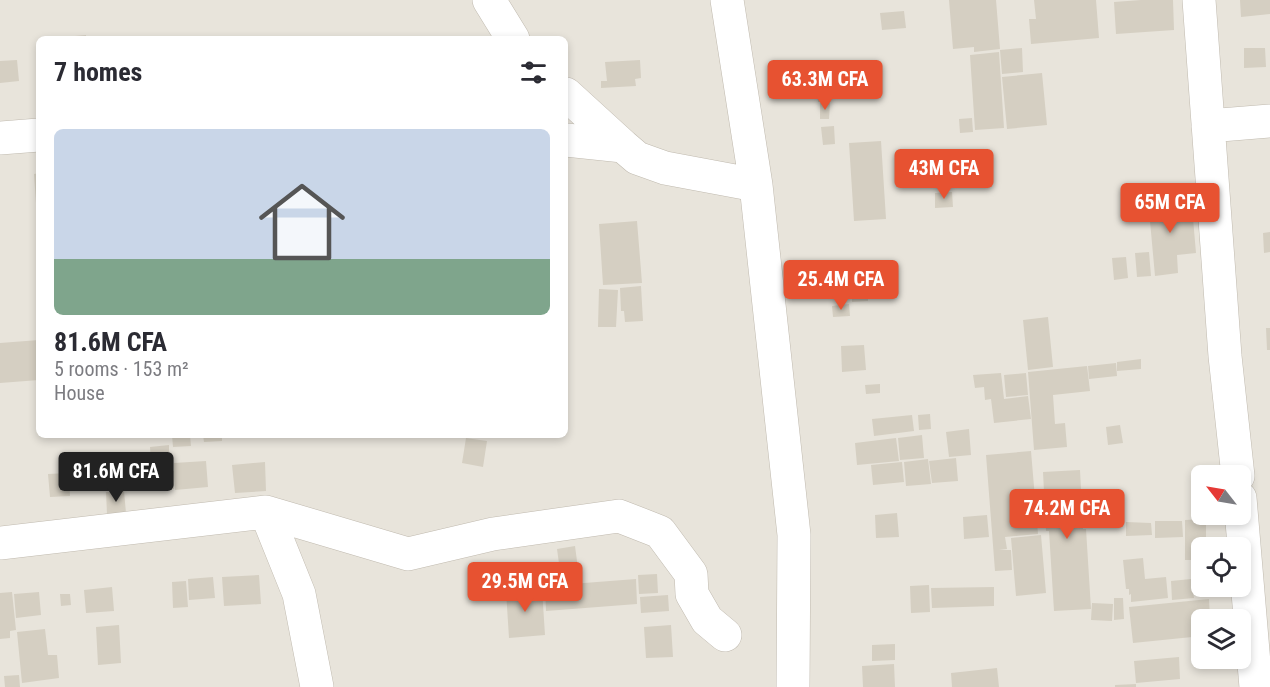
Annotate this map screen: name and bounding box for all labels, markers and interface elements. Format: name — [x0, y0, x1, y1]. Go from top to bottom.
icon: filters — [517, 56, 550, 89]
text: 7 homes — [54, 57, 142, 87]
pin: 63.3M CFA — [756, 60, 894, 111]
text: 63.3M CFA — [782, 67, 868, 91]
pin: 43M CFA — [889, 149, 999, 200]
text: 43M CFA — [909, 156, 979, 180]
icon: home — [248, 168, 356, 276]
pin: 65M CFA — [1115, 183, 1225, 234]
text: 65M CFA — [1135, 190, 1205, 214]
pin: 25.4M CFA — [772, 260, 910, 311]
text: 25.4M CFA — [798, 267, 884, 291]
text: 81.6M CFA — [54, 327, 167, 357]
text: 5 rooms · 153 m² — [54, 357, 189, 381]
text: House — [54, 381, 105, 405]
pin: 81.6M CFA — [47, 452, 185, 503]
text: 81.6M CFA — [73, 459, 159, 483]
north arrow — [1191, 465, 1251, 525]
map controls — [1191, 465, 1251, 669]
pin: 74.2M CFA — [998, 489, 1136, 540]
text: 74.2M CFA — [1024, 496, 1110, 520]
button: locate — [1191, 537, 1251, 597]
pin: 29.5M CFA — [456, 562, 594, 613]
text: 29.5M CFA — [482, 569, 568, 593]
button: layers — [1191, 609, 1251, 669]

